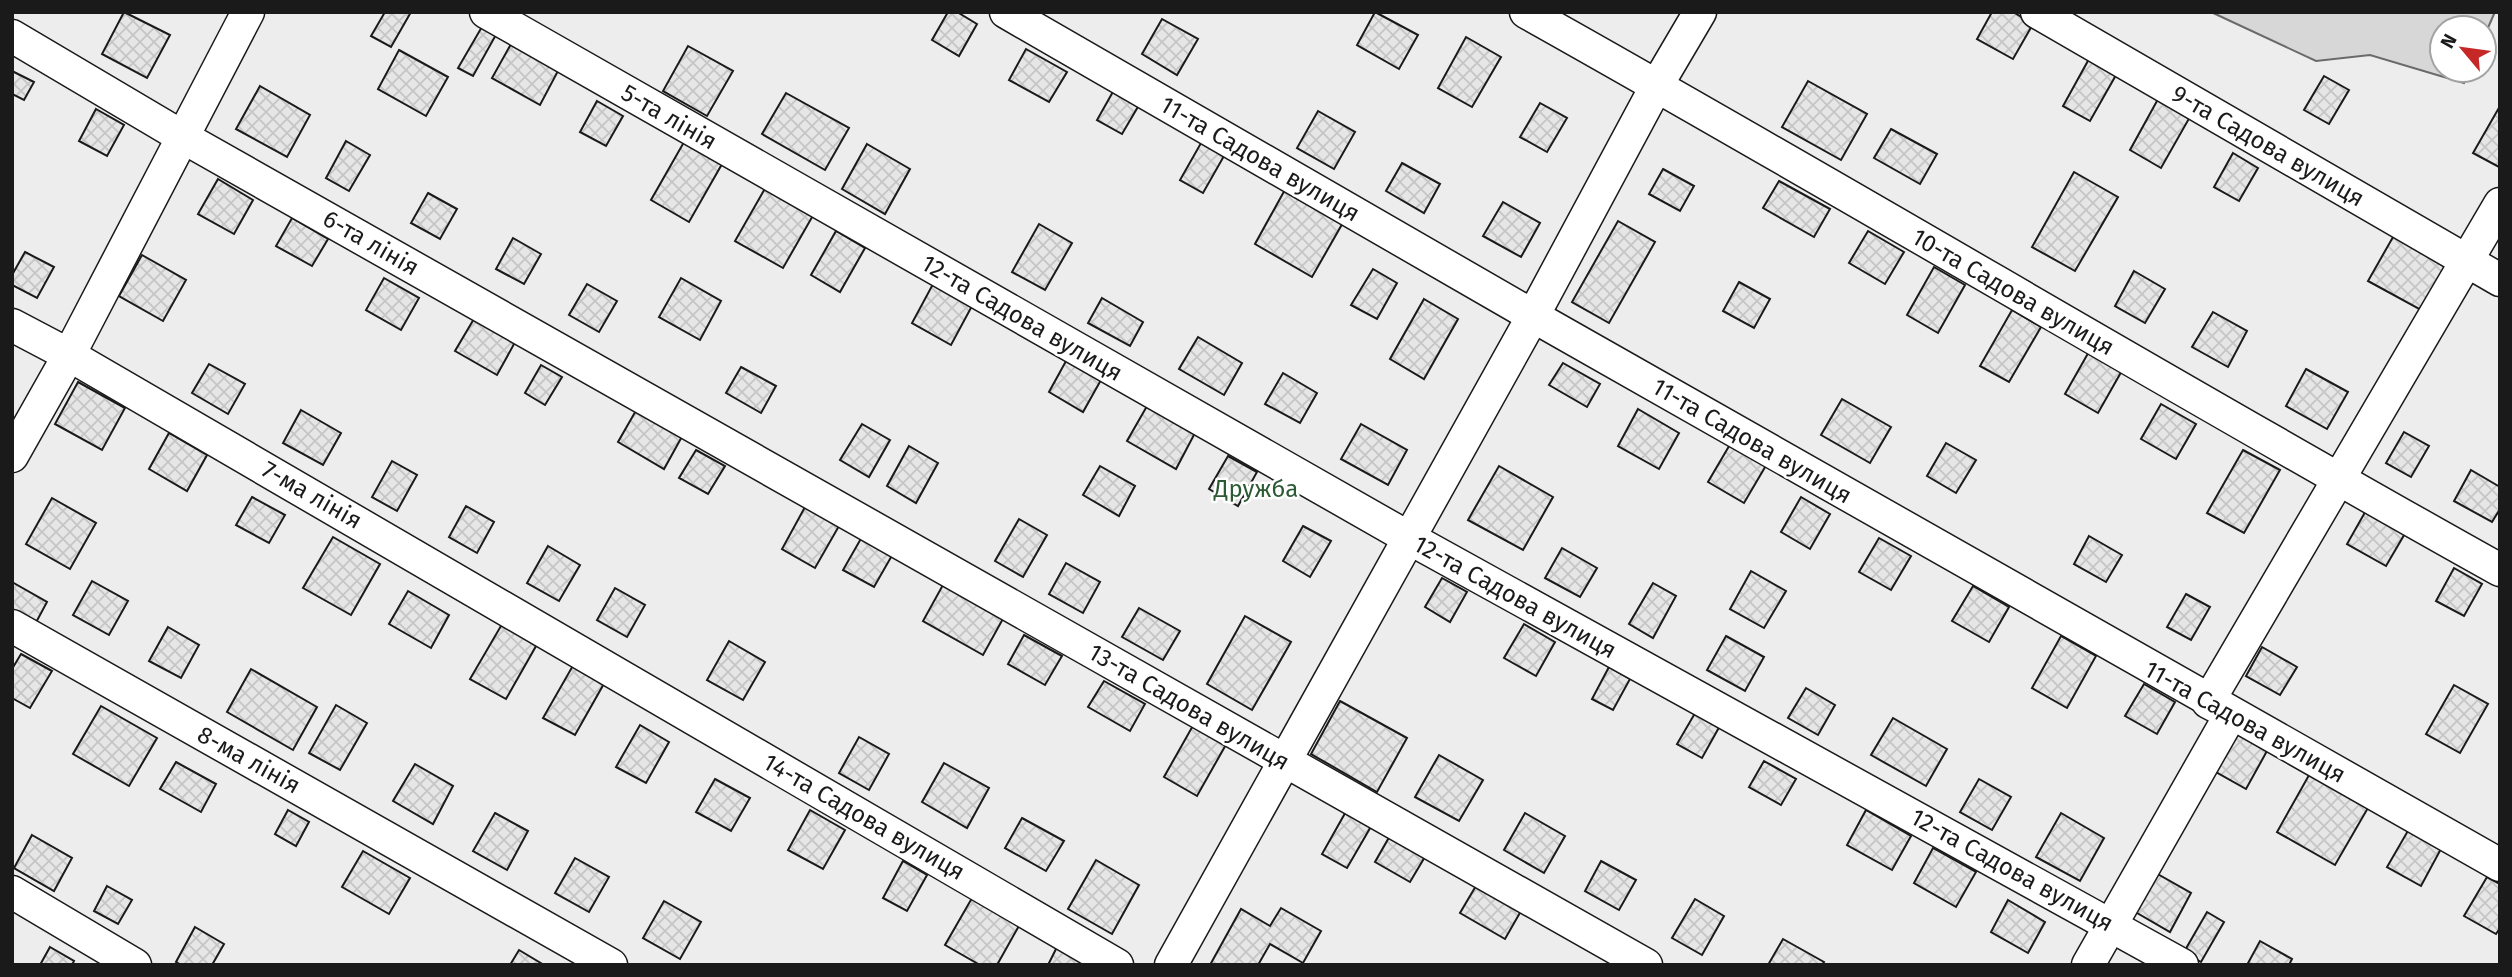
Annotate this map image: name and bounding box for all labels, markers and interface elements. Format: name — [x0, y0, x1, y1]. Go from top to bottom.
north arrow — [2428, 14, 2498, 84]
text: N — [2435, 30, 2462, 52]
street label: 5-та лінія — [616, 79, 722, 155]
street label: 9-та Садова вулиця — [2167, 79, 2369, 213]
street label: 11-та Садова вулиця — [1155, 91, 1365, 227]
street label: 6-та лінія — [318, 204, 424, 282]
street label: 10-та Садова вулиця — [1907, 223, 2119, 361]
street label: 12-та Садова вулиця — [917, 249, 1127, 387]
street label: 11-та Садова вулиця — [1647, 373, 1857, 509]
street label: 7-ма лінія — [257, 455, 367, 535]
park label: Дружба — [1213, 475, 1298, 503]
street label: 12-та Садова вулиця — [1409, 530, 1621, 664]
street label: 13-та Садова вулиця — [1084, 638, 1294, 776]
street label: 11-та Садова вулиця — [2140, 655, 2350, 789]
street label: 8-ма лінія — [193, 720, 305, 800]
street label: 14-та Садова вулиця — [758, 748, 970, 886]
street label: 12-та Садова вулиця — [1906, 803, 2118, 937]

